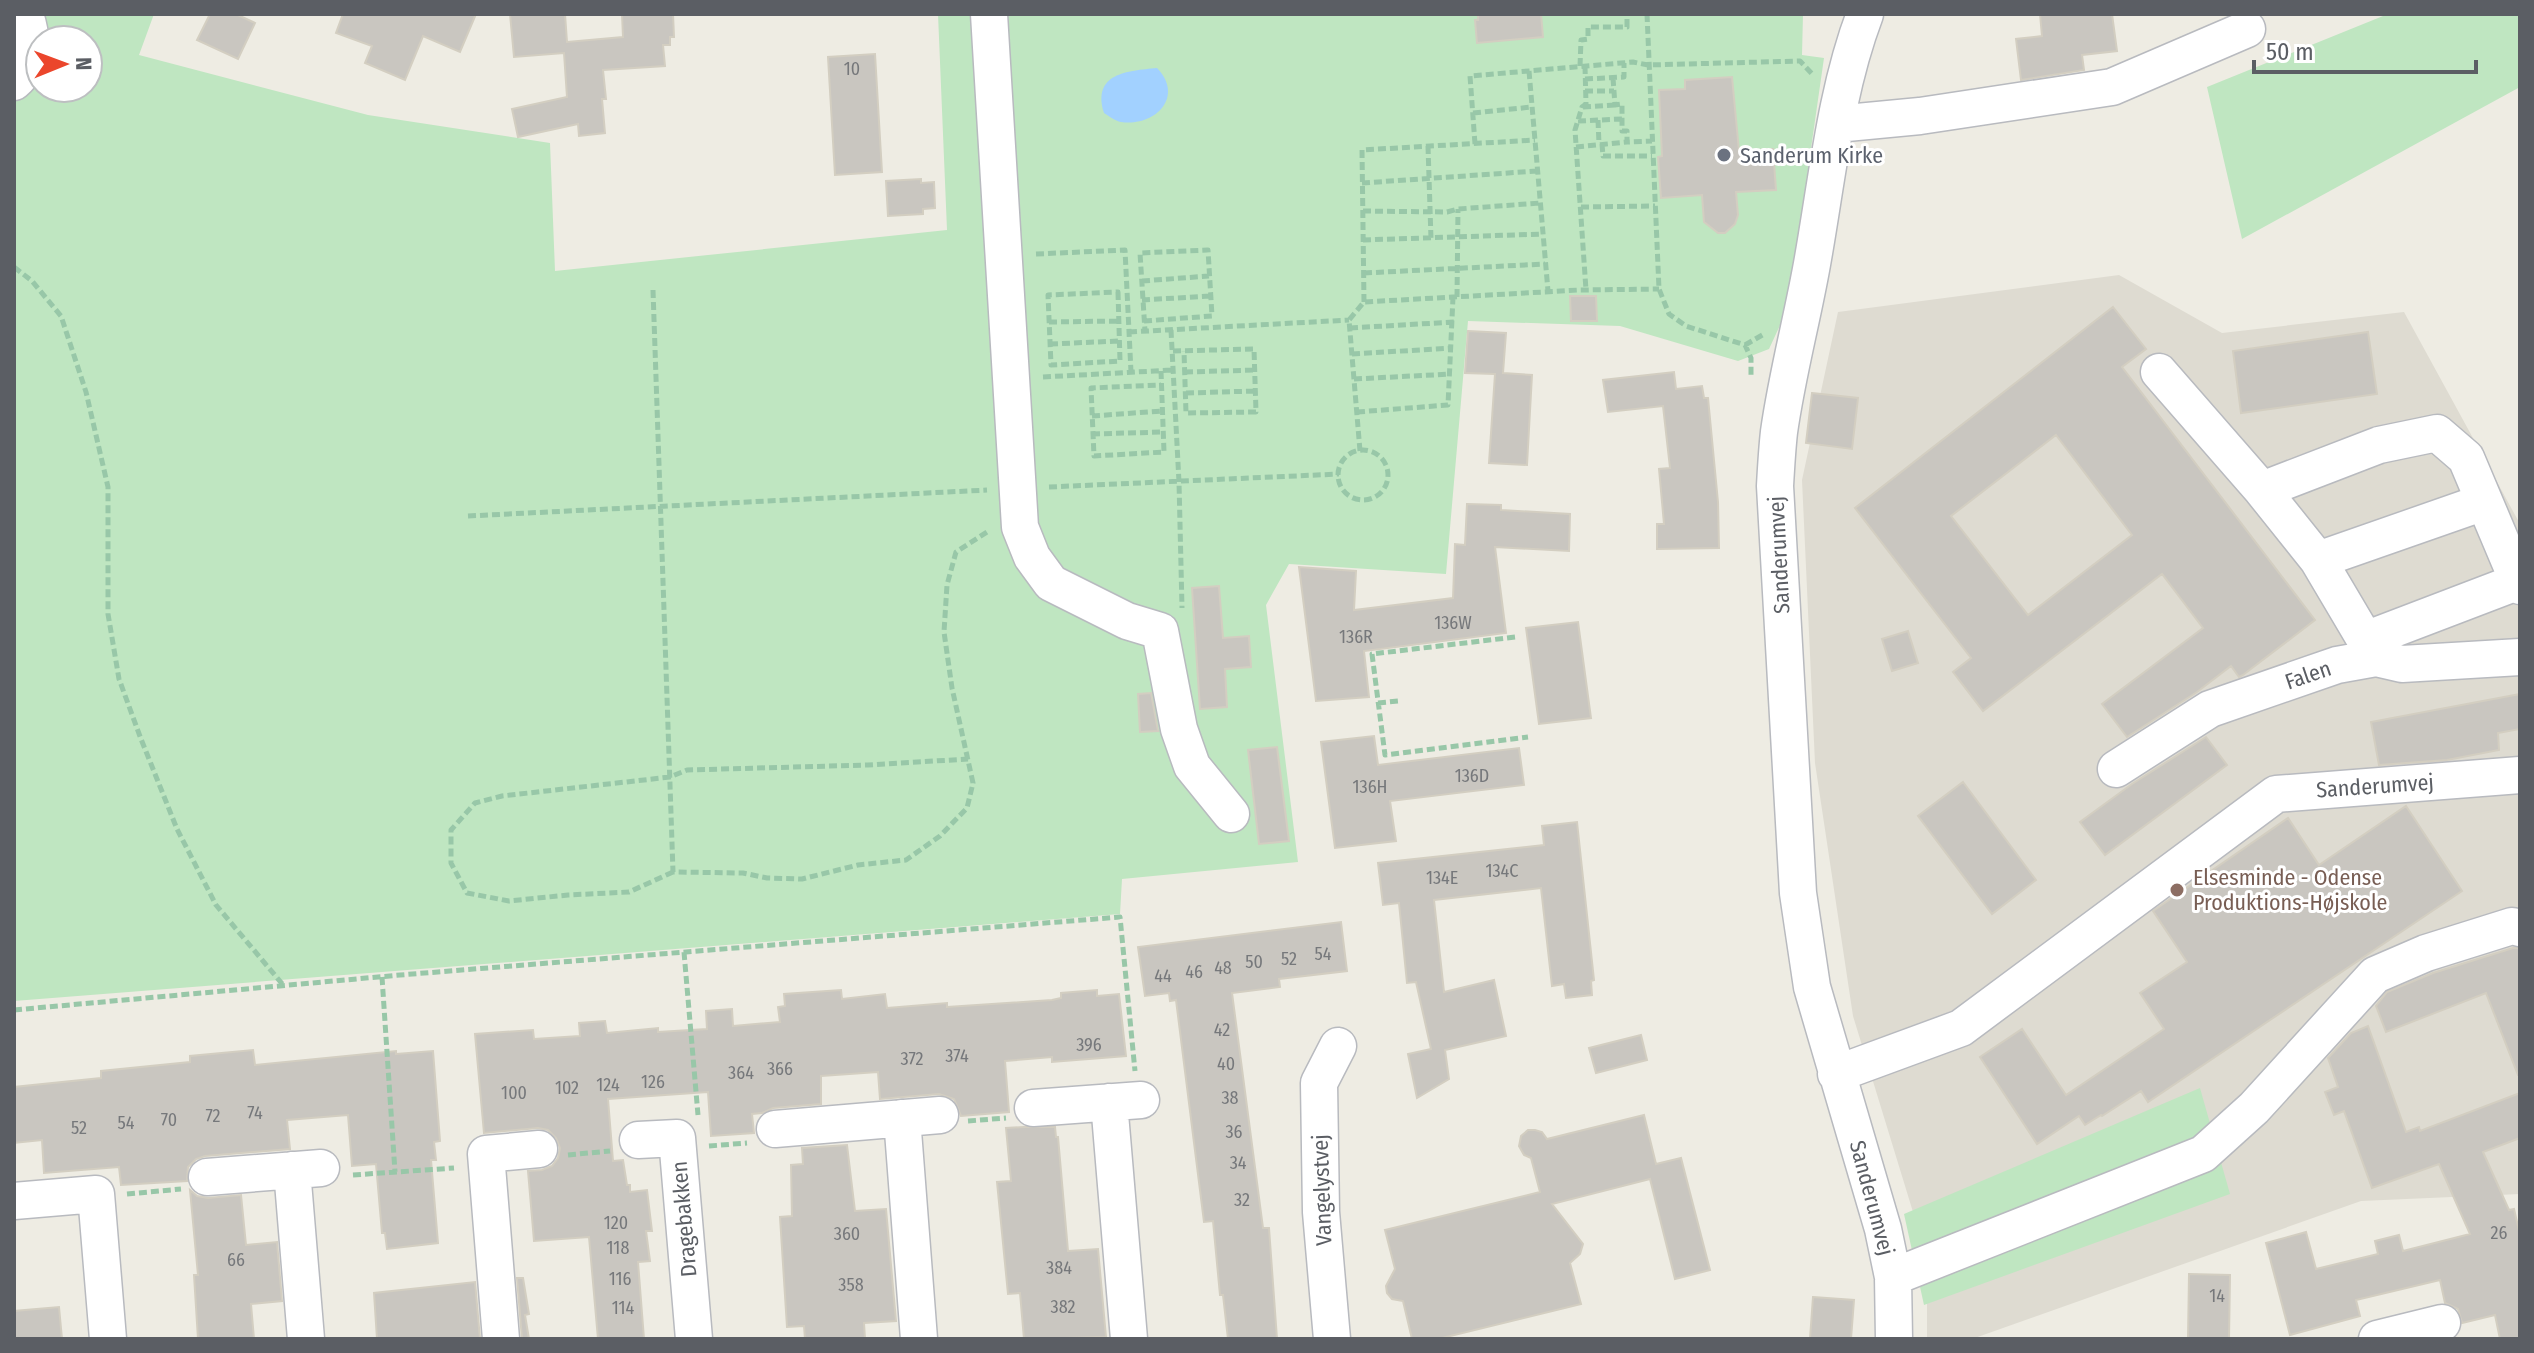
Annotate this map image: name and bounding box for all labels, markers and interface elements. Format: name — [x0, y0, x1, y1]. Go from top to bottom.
north arrow — [24, 24, 104, 104]
scale bar — [2254, 24, 2476, 74]
text: 50 m — [2266, 38, 2314, 66]
text: N — [70, 57, 97, 70]
house number: 10 — [844, 58, 860, 80]
place label: Sanderum Kirke — [1740, 142, 1883, 169]
marker: Sanderum Kirke — [1715, 146, 1733, 164]
street label: Sanderumvej — [1762, 495, 1796, 615]
house number: 136W — [1434, 612, 1472, 634]
house number: 136R — [1339, 626, 1373, 648]
street label: Falen — [2281, 655, 2335, 695]
house number: 136D — [1455, 765, 1489, 787]
street label: Sanderumvej — [2315, 768, 2435, 804]
house number: 136H — [1353, 776, 1387, 798]
house number: 134C — [1486, 860, 1518, 882]
place label: Elsesminde - Odense Produktions-Højskole — [2193, 864, 2387, 916]
house number: 134E — [1426, 867, 1458, 889]
marker: Elsesminde - Odense Produktions-Højskole — [2168, 881, 2186, 899]
house number: 54 — [1315, 943, 1332, 965]
house number: 52 — [1281, 948, 1297, 970]
house number: 50 — [1245, 951, 1263, 973]
house number: 48 — [1214, 957, 1232, 979]
house number: 46 — [1185, 961, 1203, 983]
house number: 44 — [1154, 965, 1172, 987]
house number: 42 — [1214, 1019, 1230, 1041]
house number: 396 — [1076, 1034, 1102, 1056]
house number: 374 — [945, 1045, 969, 1067]
house number: 372 — [900, 1048, 924, 1070]
house number: 40 — [1217, 1053, 1235, 1075]
house number: 366 — [767, 1058, 793, 1080]
house number: 364 — [728, 1062, 754, 1084]
house number: 126 — [641, 1071, 665, 1093]
house number: 124 — [596, 1074, 620, 1096]
house number: 102 — [555, 1077, 579, 1099]
house number: 100 — [501, 1082, 527, 1104]
house number: 38 — [1221, 1087, 1239, 1109]
house number: 74 — [247, 1102, 263, 1124]
house number: 72 — [205, 1105, 221, 1127]
house number: 70 — [161, 1109, 177, 1131]
house number: 54 — [118, 1112, 135, 1134]
house number: 52 — [71, 1117, 87, 1139]
house number: 36 — [1225, 1121, 1243, 1143]
street label: Vangelystvej — [1307, 1134, 1337, 1246]
street label: Sanderumvej — [1844, 1138, 1900, 1258]
house number: 34 — [1230, 1152, 1247, 1174]
street label: Dragebakken — [665, 1160, 703, 1278]
house number: 32 — [1234, 1189, 1250, 1211]
house number: 120 — [604, 1212, 628, 1234]
house number: 26 — [2491, 1222, 2508, 1244]
house number: 360 — [834, 1223, 860, 1245]
house number: 118 — [607, 1237, 629, 1259]
house number: 66 — [227, 1249, 245, 1271]
house number: 384 — [1046, 1257, 1072, 1279]
house number: 116 — [609, 1268, 631, 1290]
house number: 358 — [838, 1274, 864, 1296]
house number: 14 — [2209, 1285, 2225, 1307]
house number: 382 — [1051, 1296, 1076, 1318]
house number: 114 — [612, 1297, 635, 1319]

